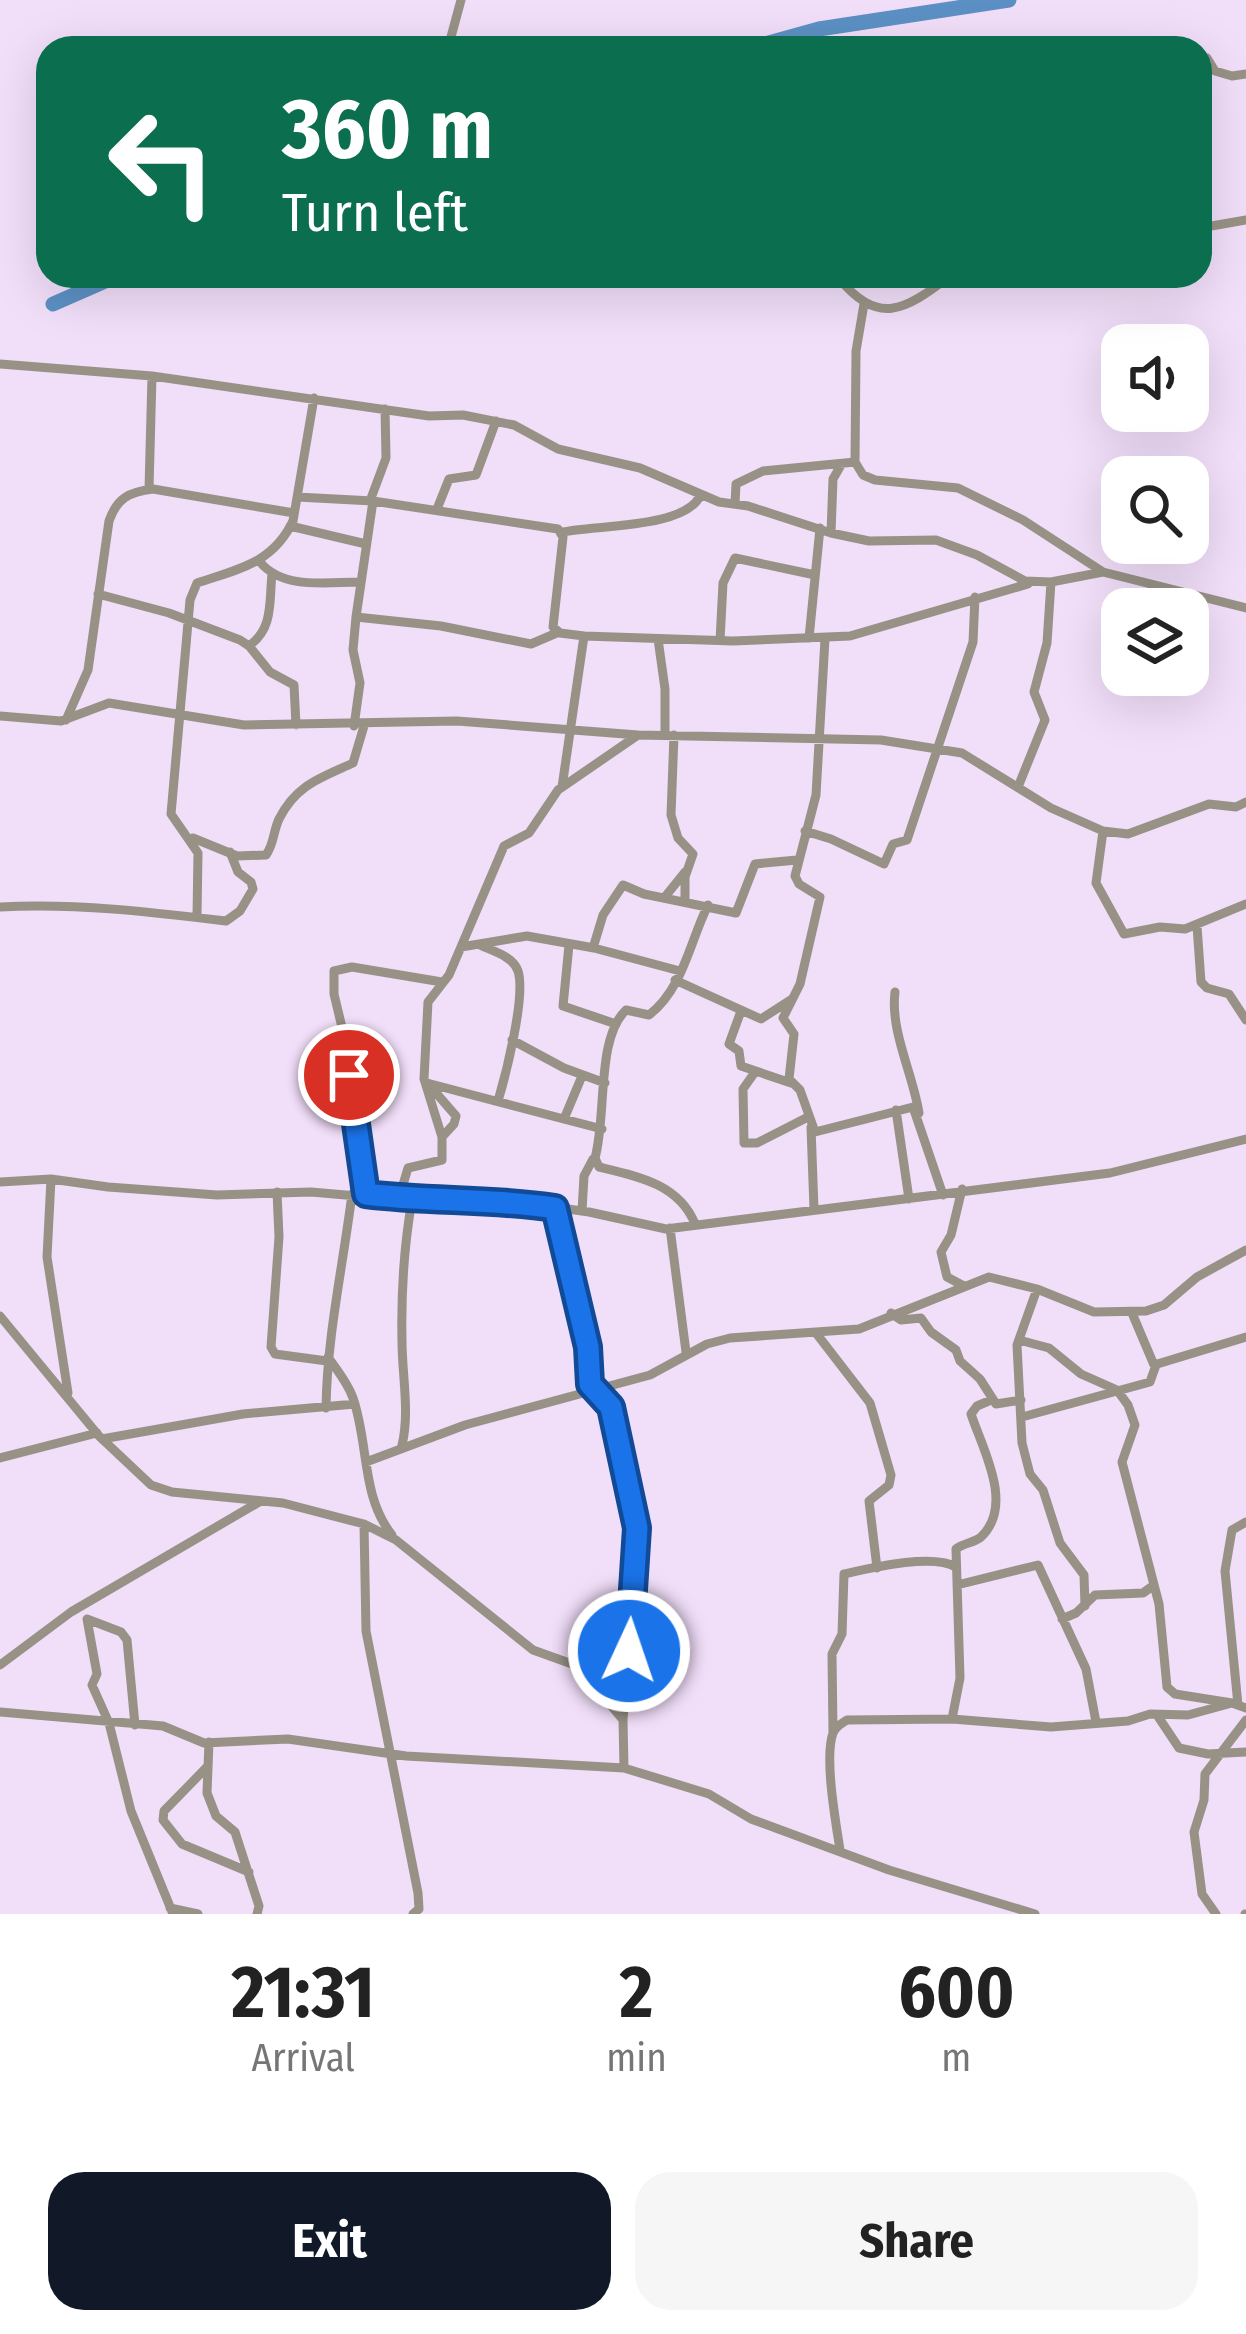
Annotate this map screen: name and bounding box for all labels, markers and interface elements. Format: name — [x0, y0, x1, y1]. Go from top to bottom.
text: 360 m — [282, 79, 493, 180]
icon: left — [84, 84, 240, 240]
text: Turn left — [282, 181, 468, 245]
map controls — [1101, 324, 1209, 696]
button: sound — [1101, 324, 1209, 432]
button: search — [1101, 456, 1209, 564]
button: layers — [1101, 588, 1209, 696]
pin — [298, 1024, 400, 1126]
icon: arrive — [316, 1042, 382, 1108]
position arrow — [566, 1588, 692, 1714]
text: 21:31 — [232, 1950, 375, 2036]
text: 2 — [620, 1950, 653, 2036]
text: 600 — [898, 1950, 1014, 2036]
text: Arrival — [251, 2035, 355, 2081]
text: min — [606, 2035, 667, 2081]
text: m — [941, 2035, 971, 2081]
button: Exit — [48, 2172, 611, 2310]
button: Share — [635, 2172, 1198, 2310]

